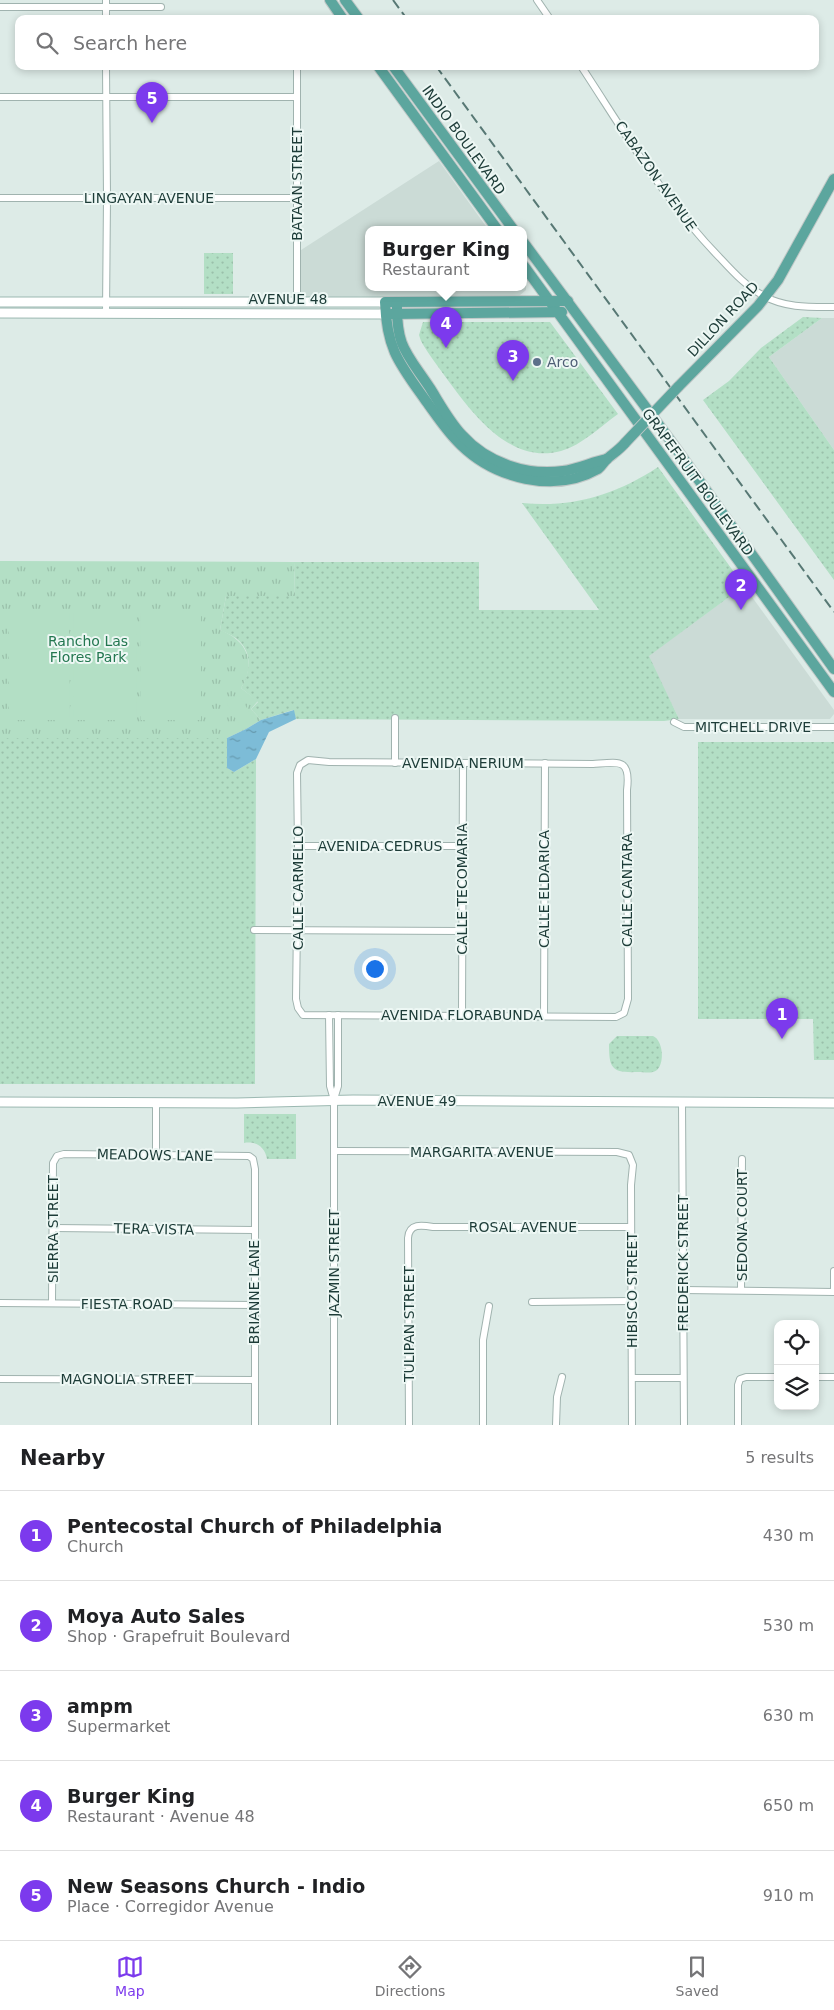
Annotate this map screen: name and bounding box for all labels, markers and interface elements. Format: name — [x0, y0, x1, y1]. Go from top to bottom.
search box — [15, 15, 819, 70]
icon: search — [33, 29, 61, 57]
text: Search here — [73, 32, 187, 54]
pin: 5 — [136, 82, 168, 123]
street label: INDIO BOULEVARD — [419, 82, 509, 198]
street label: CABAZON AVENUE — [612, 118, 700, 234]
street label: BATAAN STREET — [289, 127, 305, 241]
street label: LINGAYAN AVENUE — [84, 190, 214, 206]
popup — [365, 226, 527, 291]
text: Burger King — [382, 238, 510, 260]
text: Restaurant — [382, 260, 469, 279]
street label: DILLON ROAD — [684, 278, 762, 360]
street label: AVENUE 48 — [249, 291, 327, 307]
pin: 4 — [430, 307, 462, 348]
pin: 3 — [497, 340, 529, 381]
place label: Arco — [547, 354, 578, 370]
marker: Arco — [531, 356, 543, 368]
street label: GRAPEFRUIT BOULEVARD — [639, 405, 757, 559]
pin: 2 — [725, 569, 757, 610]
park label: Rancho Las Flores Park — [48, 633, 128, 665]
street label: MITCHELL DRIVE — [695, 719, 811, 735]
street label: AVENIDA NERIUM — [402, 755, 524, 771]
street label: CALLE TECOMARIA — [454, 823, 470, 955]
street label: CALLE CARMELLO — [290, 826, 306, 950]
street label: CALLE ELDARICA — [536, 829, 552, 948]
street label: CALLE CANTARA — [619, 833, 635, 947]
street label: AVENIDA CEDRUS — [318, 838, 442, 854]
your location — [362, 956, 388, 982]
pin: 1 — [766, 998, 798, 1039]
street label: AVENIDA FLORABUNDA — [381, 1007, 543, 1023]
street label: AVENUE 49 — [378, 1093, 456, 1109]
street label: MARGARITA AVENUE — [410, 1144, 554, 1160]
street label: MEADOWS LANE — [97, 1146, 213, 1164]
street label: SEDONA COURT — [734, 1168, 750, 1281]
street label: SIERRA STREET — [45, 1174, 61, 1283]
street label: FREDERICK STREET — [675, 1194, 691, 1331]
street label: JAZMIN STREET — [326, 1209, 342, 1318]
street label: ROSAL AVENUE — [469, 1219, 577, 1235]
street label: TERA VISTA — [113, 1220, 195, 1238]
street label: HIBISCO STREET — [624, 1232, 640, 1348]
street label: BRIANNE LANE — [246, 1240, 262, 1344]
street label: TULIPAN STREET — [401, 1265, 417, 1383]
street label: FIESTA ROAD — [81, 1296, 173, 1312]
map controls — [774, 1320, 819, 1410]
button: locate — [774, 1320, 819, 1365]
button: layers — [774, 1365, 819, 1410]
street label: MAGNOLIA STREET — [60, 1371, 194, 1387]
text: Nearby — [20, 1446, 105, 1470]
text: 5 results — [745, 1448, 814, 1467]
text: Pentecostal Church of Philadelphia — [67, 1515, 442, 1537]
text: 1 — [30, 1526, 42, 1545]
text: 430 m — [763, 1526, 814, 1545]
text: Church — [67, 1537, 124, 1556]
text: Moya Auto Sales — [67, 1605, 245, 1627]
text: 2 — [30, 1616, 42, 1635]
text: 530 m — [763, 1616, 814, 1635]
text: Shop · Grapefruit Boulevard — [67, 1627, 290, 1646]
text: ampm — [67, 1695, 133, 1717]
text: 3 — [30, 1706, 42, 1725]
text: 630 m — [763, 1706, 814, 1725]
text: Supermarket — [67, 1717, 170, 1736]
text: Burger King — [67, 1785, 195, 1807]
text: 4 — [30, 1796, 42, 1815]
text: 650 m — [763, 1796, 814, 1815]
text: Restaurant · Avenue 48 — [67, 1807, 255, 1826]
text: New Seasons Church - Indio — [67, 1875, 365, 1897]
text: 5 — [30, 1886, 42, 1905]
text: 910 m — [763, 1886, 814, 1905]
text: Place · Corregidor Avenue — [67, 1897, 274, 1916]
tab: Map — [115, 1953, 145, 1999]
tab: Directions — [375, 1953, 445, 1999]
tab: Saved — [676, 1953, 719, 1999]

